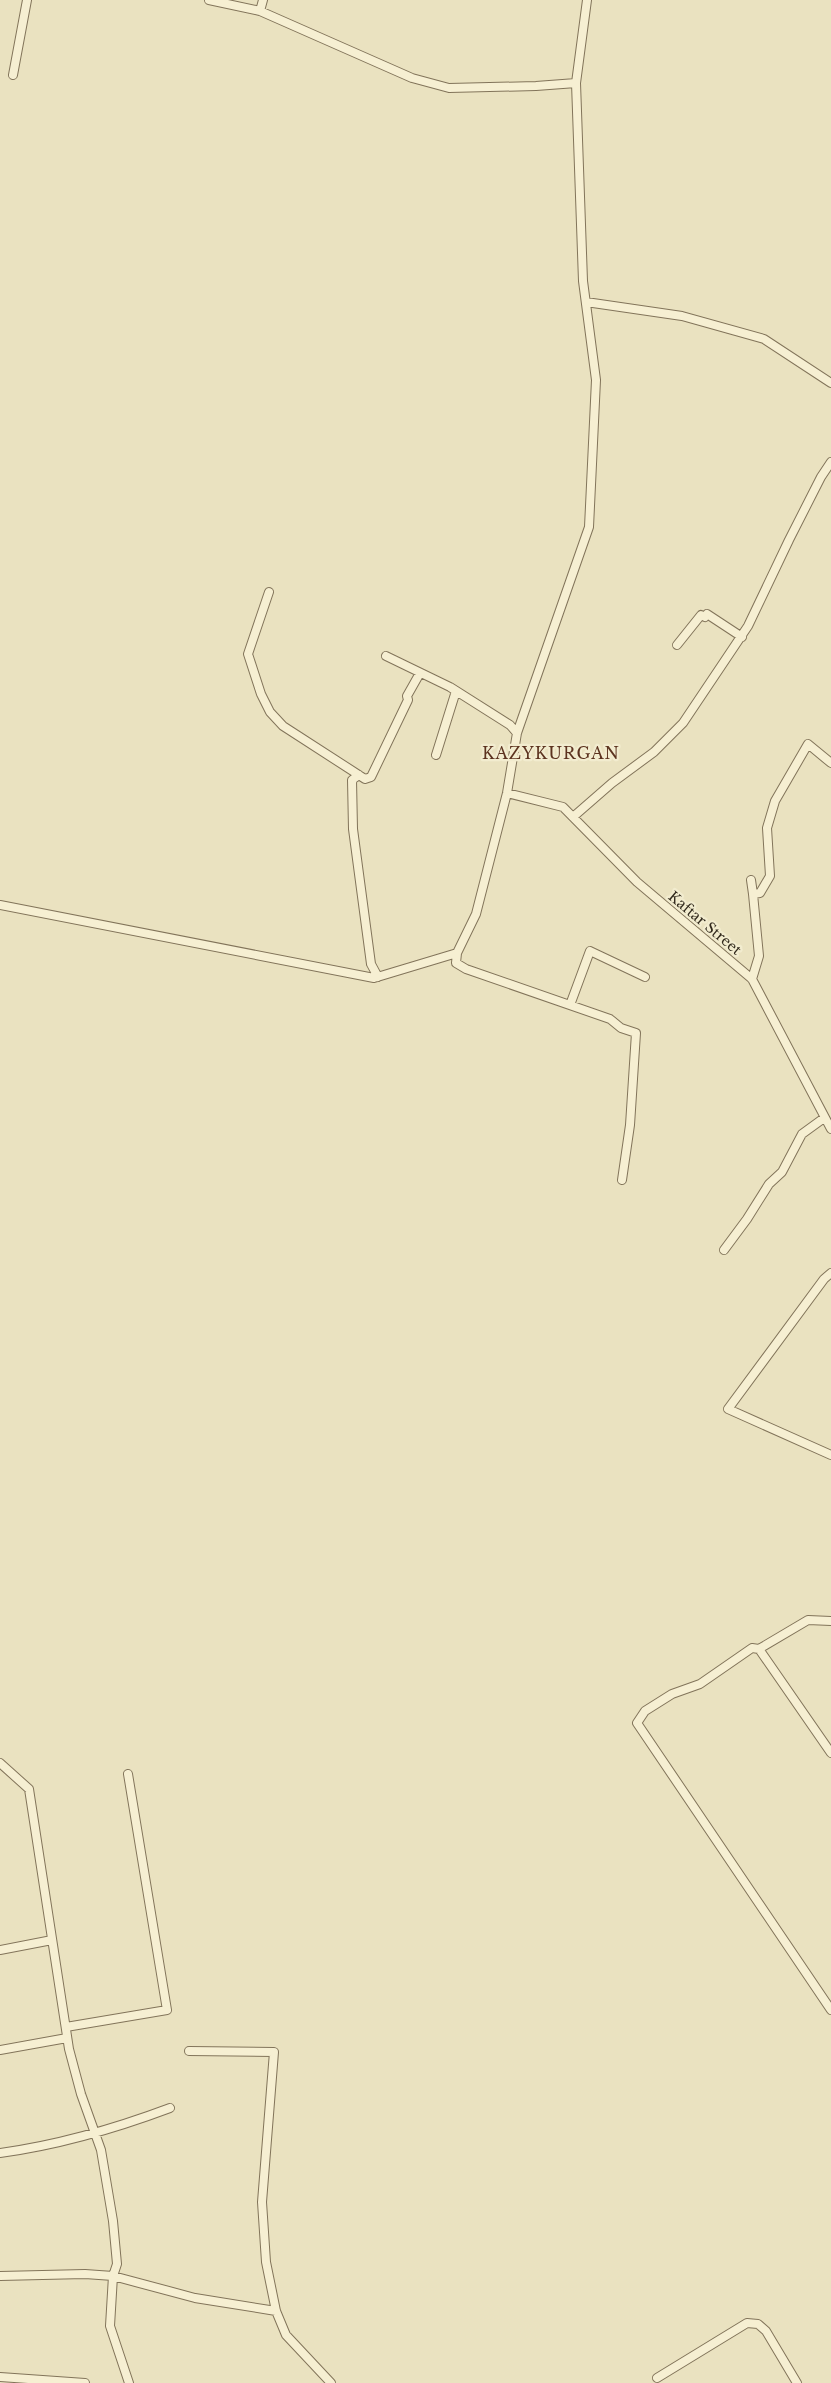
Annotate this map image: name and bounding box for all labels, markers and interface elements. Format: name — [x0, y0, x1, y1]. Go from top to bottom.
district label: KAZYKURGAN — [482, 743, 620, 763]
street label: Kaftar Street — [665, 887, 746, 959]

